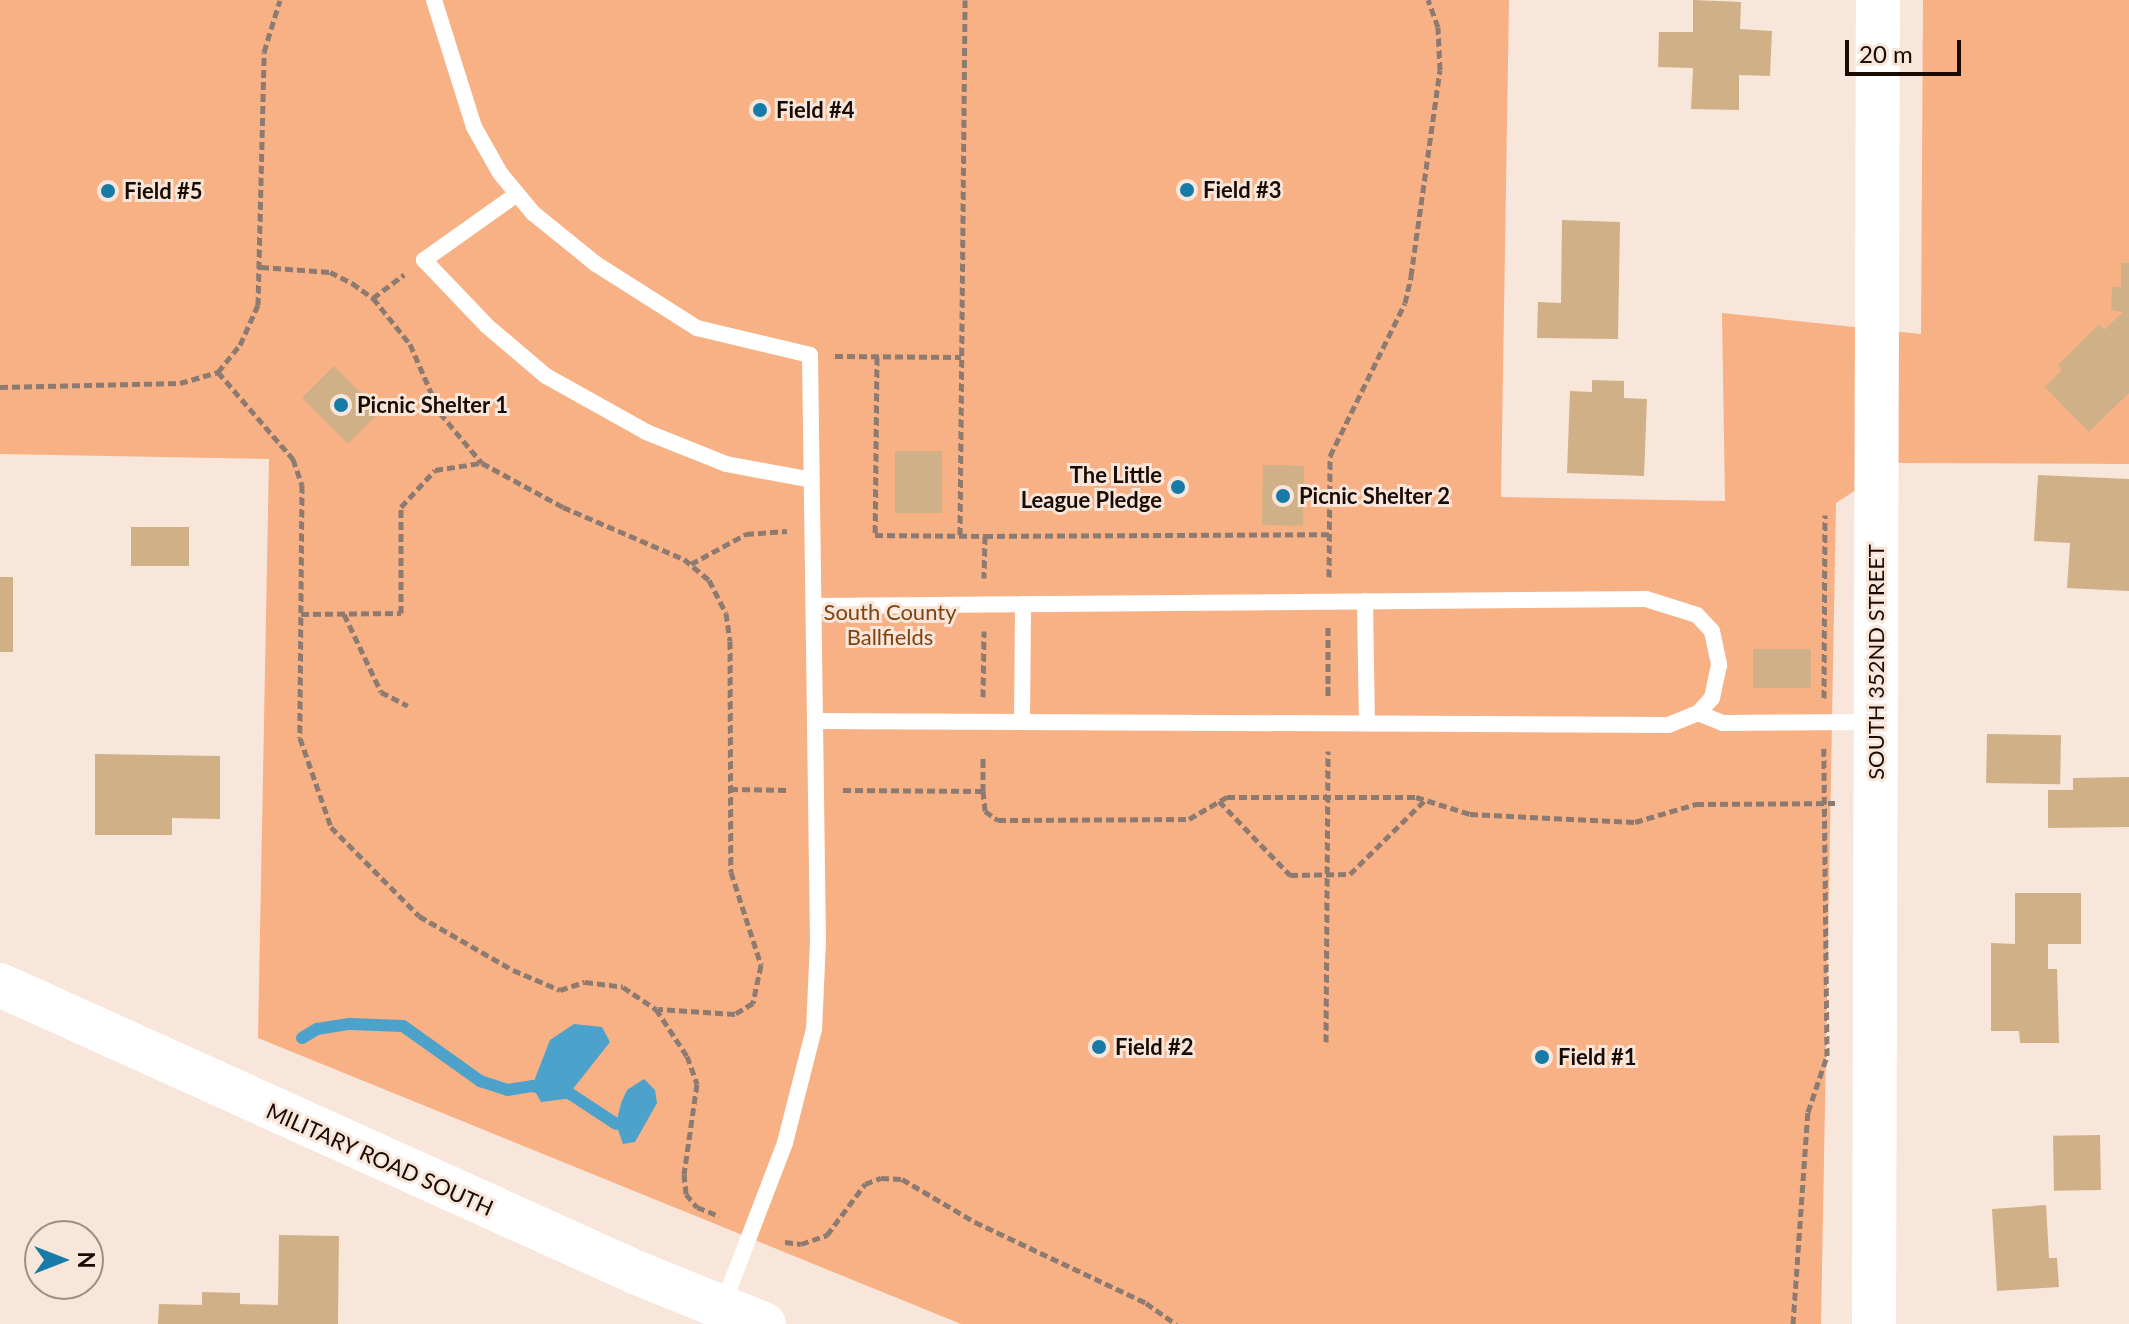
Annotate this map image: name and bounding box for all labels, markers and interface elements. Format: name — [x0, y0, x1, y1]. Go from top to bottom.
scale bar — [1849, 24, 1965, 74]
text: 20 m — [1859, 39, 1913, 68]
place label: Field #4 — [776, 97, 855, 123]
marker: Field #4 — [751, 101, 769, 119]
place label: Field #3 — [1203, 177, 1282, 203]
place label: Field #5 — [124, 178, 203, 204]
marker: Field #3 — [1178, 181, 1196, 199]
marker: Field #5 — [99, 182, 117, 200]
place label: Picnic Shelter 1 — [357, 392, 508, 418]
marker: Picnic Shelter 1 — [332, 396, 350, 414]
place label: The Little League Pledge — [1021, 461, 1162, 512]
marker: The Little League Pledge — [1169, 478, 1187, 496]
place label: Picnic Shelter 2 — [1299, 483, 1450, 509]
marker: Picnic Shelter 2 — [1274, 487, 1292, 505]
street label: SOUTH 352ND STREET — [1863, 544, 1889, 780]
park label: South County Ballfields — [824, 598, 956, 650]
place label: Field #2 — [1115, 1034, 1194, 1060]
marker: Field #2 — [1090, 1038, 1108, 1056]
place label: Field #1 — [1558, 1044, 1637, 1070]
marker: Field #1 — [1533, 1048, 1551, 1066]
street label: MILITARY ROAD SOUTH — [262, 1097, 498, 1221]
north arrow — [24, 1220, 104, 1300]
text: N — [73, 1252, 100, 1268]

